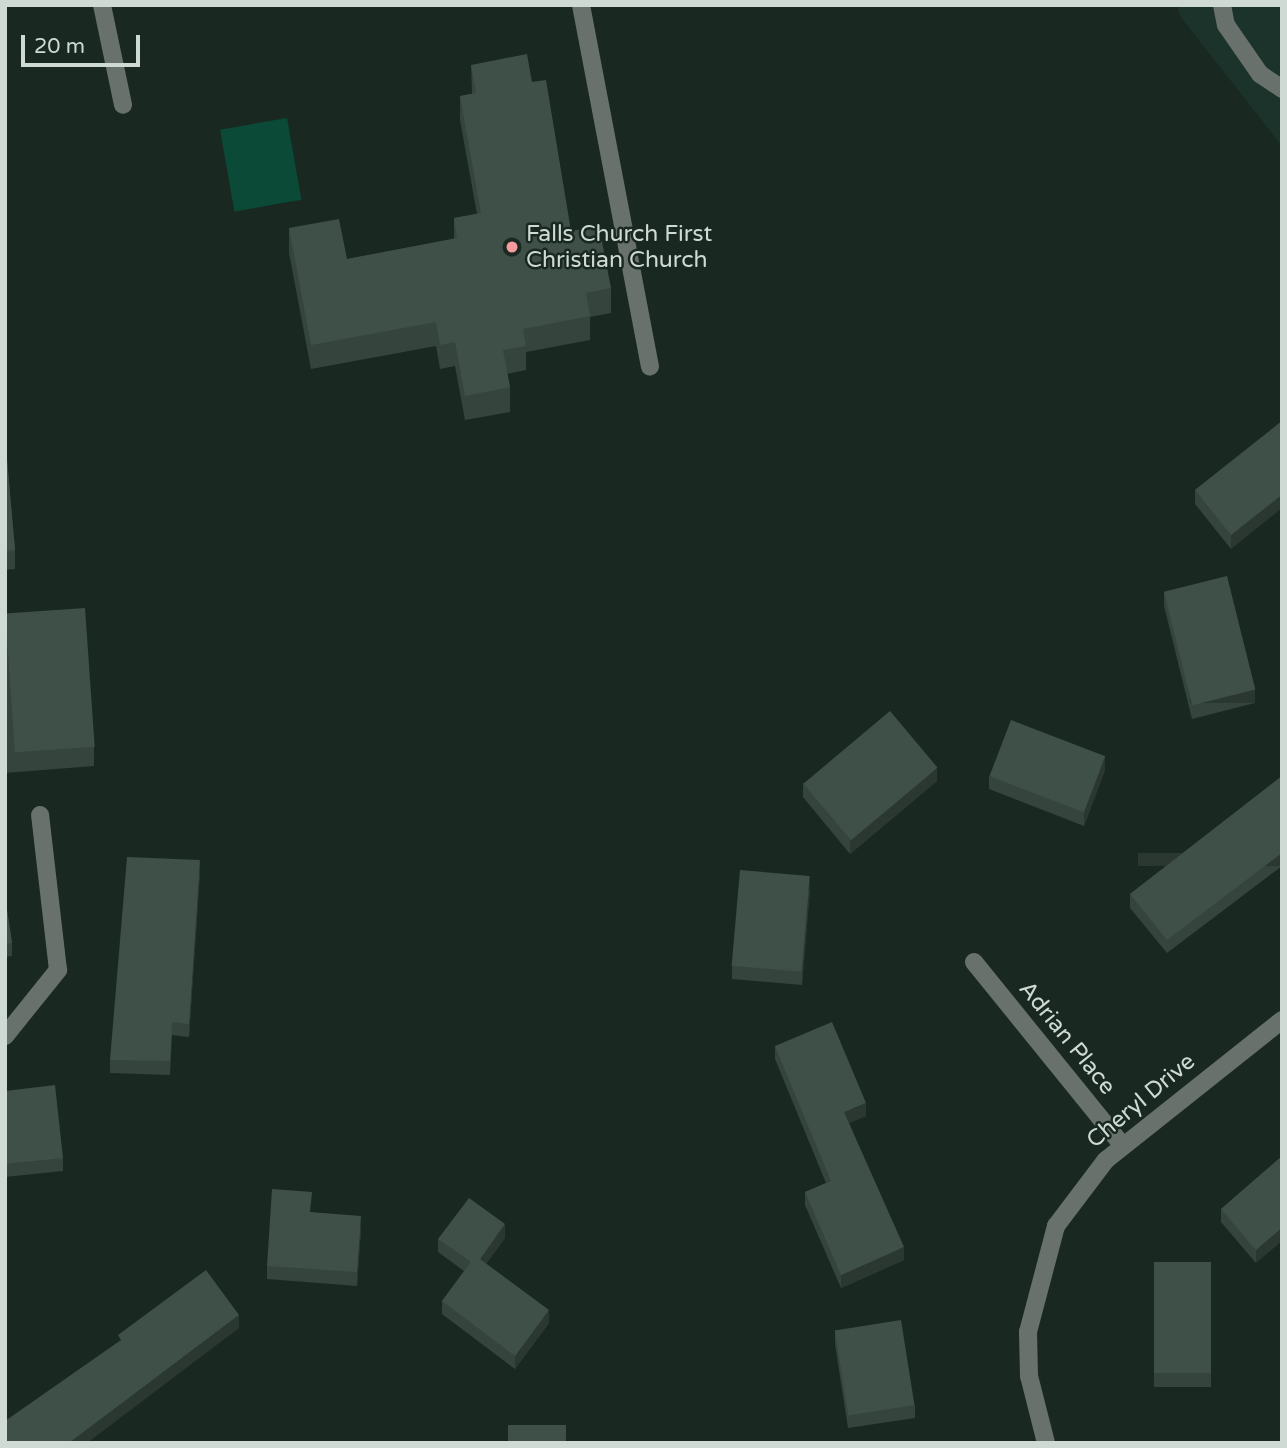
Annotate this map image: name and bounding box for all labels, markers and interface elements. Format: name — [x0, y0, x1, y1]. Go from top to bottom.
scale bar — [24, 21, 144, 65]
text: 20 m — [34, 34, 85, 59]
place label: Falls Church First Christian Church — [526, 220, 712, 274]
marker: Falls Church First Christian Church — [504, 239, 520, 255]
street label: Adrian Place — [1013, 976, 1121, 1100]
street label: Cheryl Drive — [1081, 1048, 1201, 1154]

